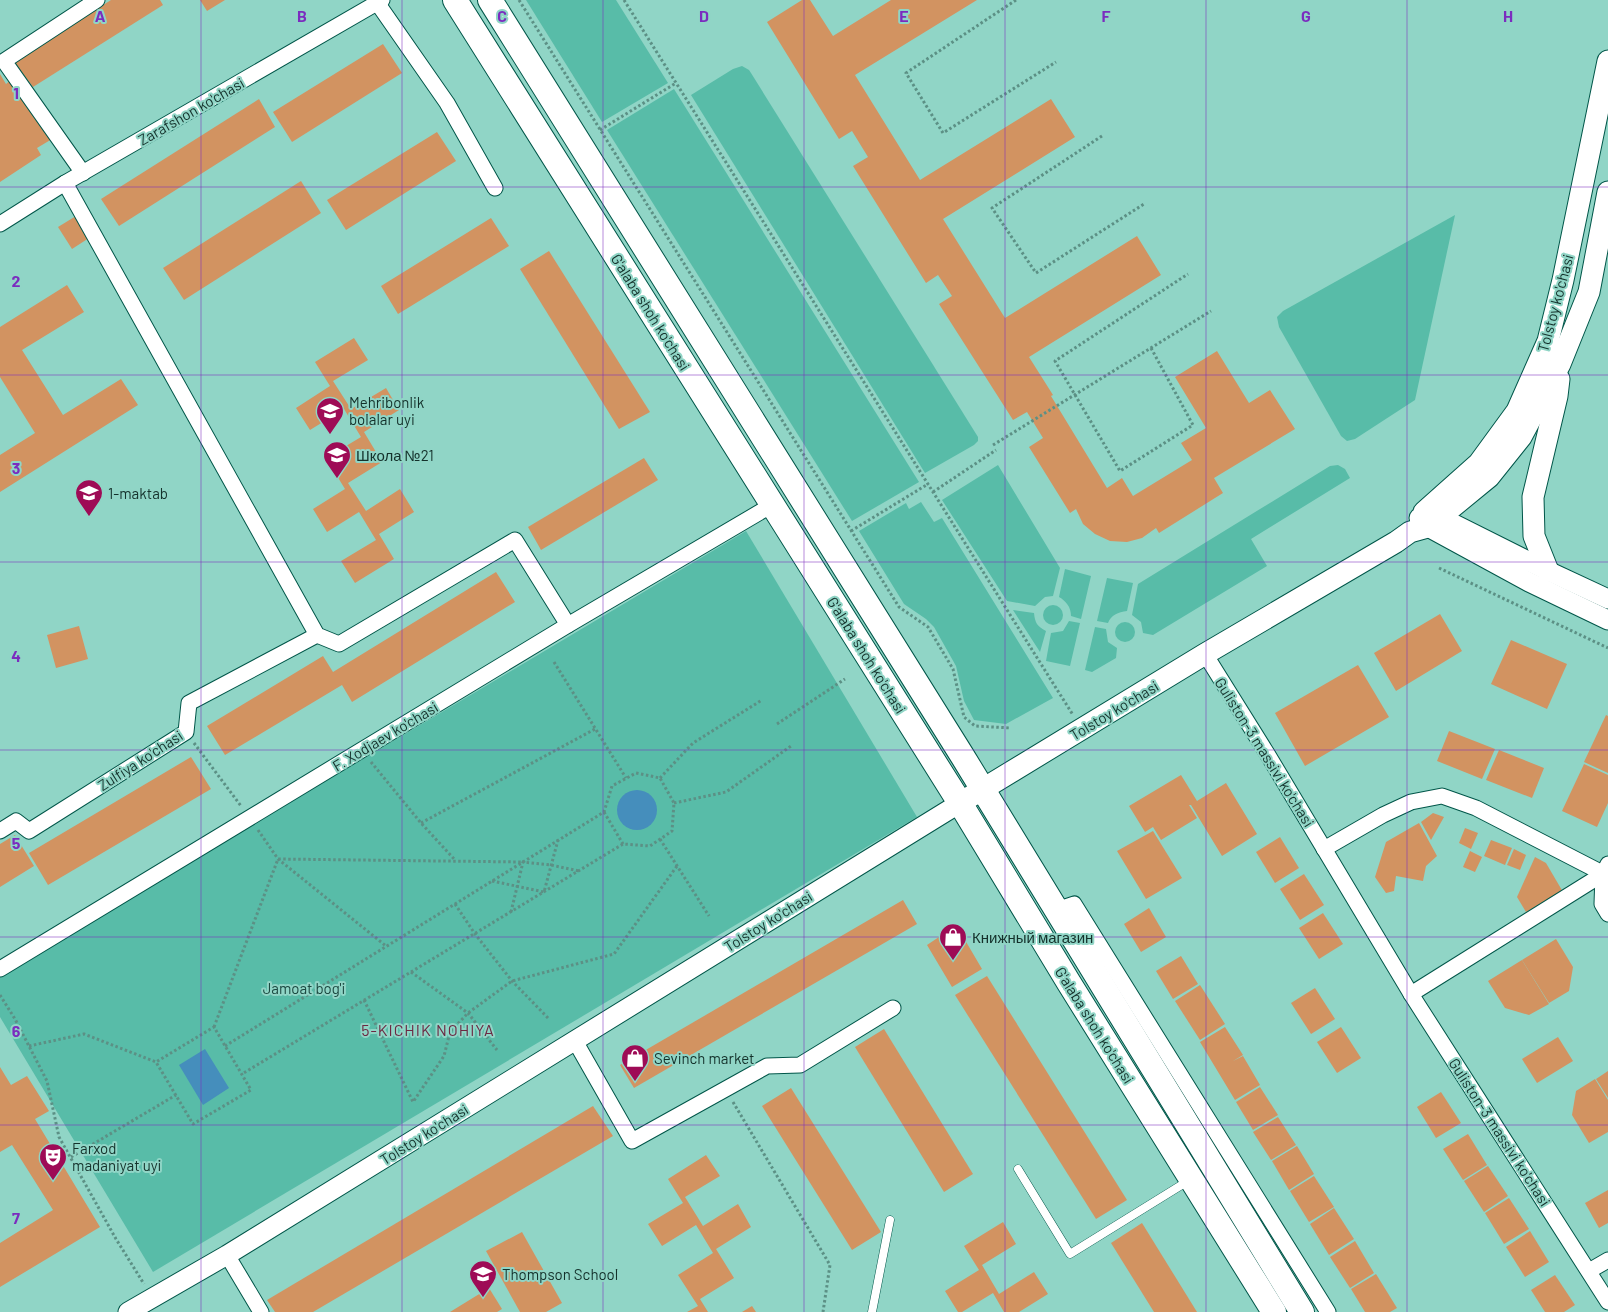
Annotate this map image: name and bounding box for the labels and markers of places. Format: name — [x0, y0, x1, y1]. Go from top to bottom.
place label: Mehribonlik bolalar uyi — [349, 393, 425, 428]
school or university icon: Mehribonlik bolalar uyi — [315, 396, 345, 435]
school or university icon: Школа №21 — [322, 440, 352, 479]
place label: Школа №21 — [356, 446, 434, 464]
school or university icon: 1-maktab — [74, 478, 104, 517]
place label: 1-maktab — [108, 484, 168, 502]
shop icon: Книжный магазин — [938, 922, 968, 961]
place label: Книжный магазин — [972, 928, 1093, 946]
shop icon: Sevinch market — [620, 1043, 650, 1082]
place label: Sevinch market — [654, 1049, 755, 1067]
place label: Farxod madaniyat uyi — [72, 1139, 161, 1174]
theatre icon: Farxod madaniyat uyi — [38, 1142, 68, 1181]
school or university icon: Thompson School — [468, 1259, 498, 1298]
place label: Thompson School — [502, 1265, 618, 1283]

